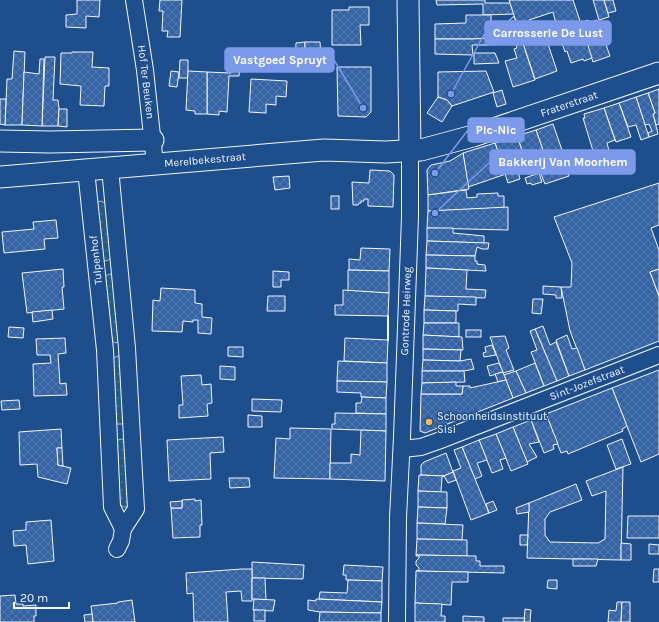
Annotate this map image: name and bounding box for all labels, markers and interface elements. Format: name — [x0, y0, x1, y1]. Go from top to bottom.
callout: Carrosserie De Lust — [485, 21, 611, 45]
text: Carrosserie De Lust — [493, 26, 603, 40]
street label: Hof Ter Beuken — [135, 44, 157, 120]
callout: Vastgoed Spruyt — [225, 48, 334, 72]
text: Vastgoed Spruyt — [233, 53, 327, 67]
street label: Fraterstraat — [539, 88, 599, 120]
callout: Pic-Nic — [468, 118, 524, 142]
text: Pic-Nic — [476, 123, 516, 137]
street label: Merelbekestraat — [164, 150, 246, 170]
callout: Bakkerij Van Moorhem — [490, 150, 635, 174]
text: Bakkerij Van Moorhem — [498, 155, 628, 169]
street label: Tulpenhof — [87, 234, 105, 285]
street label: Gontrode Heirweg — [398, 266, 414, 356]
street label: Sint-Jozefstraat — [548, 363, 626, 403]
place label: Schoonheidsinstituut Sisi — [437, 410, 547, 436]
marker: Schoonheidsinstituut Sisi — [424, 417, 434, 427]
scale bar — [14, 584, 69, 610]
text: 20 m — [20, 591, 48, 605]

